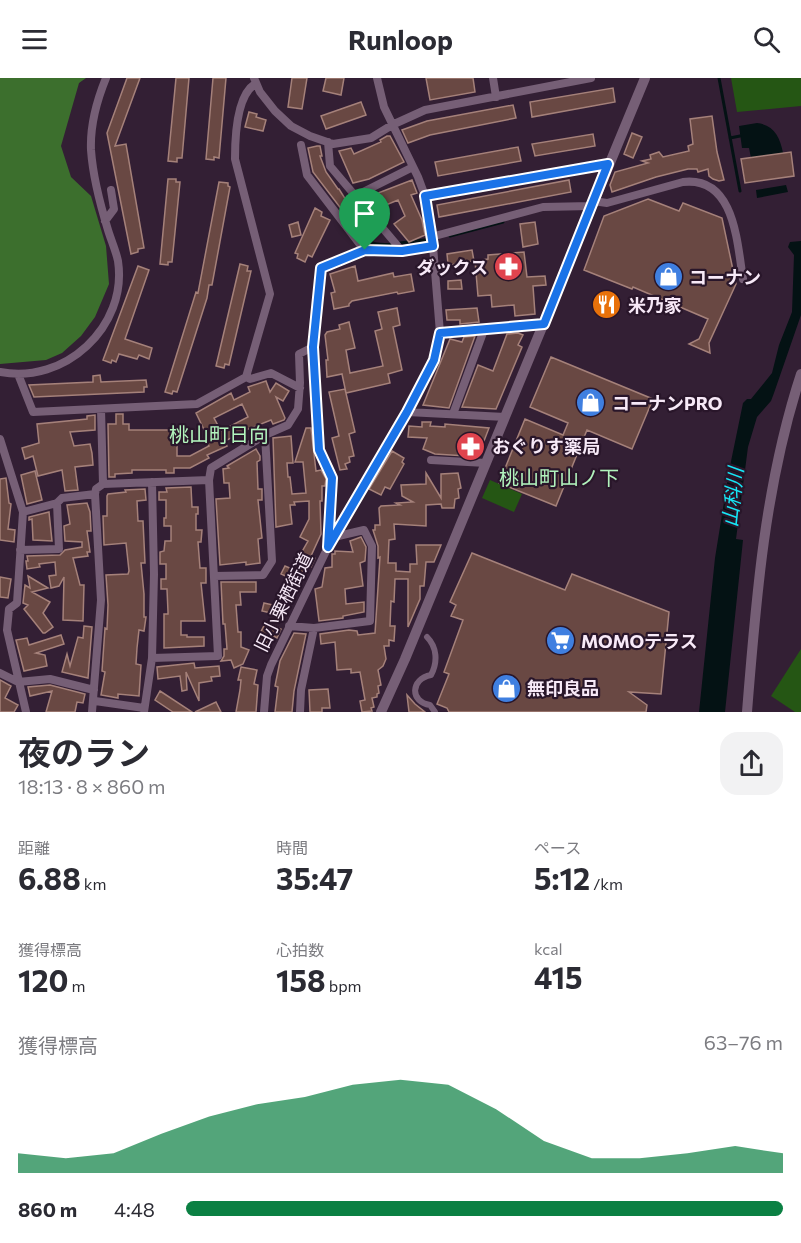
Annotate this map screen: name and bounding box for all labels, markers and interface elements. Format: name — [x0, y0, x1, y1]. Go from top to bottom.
icon: menu — [18, 23, 51, 56]
text: Runloop — [348, 23, 453, 56]
icon: search — [750, 23, 783, 56]
pin — [339, 188, 390, 250]
icon: arrive — [348, 197, 381, 230]
pharmacy icon: ダックス — [493, 251, 525, 283]
place label: ダックス — [417, 256, 488, 278]
shop icon: コーナン — [652, 261, 684, 293]
place label: コーナン — [689, 266, 761, 288]
restaurant icon: 米乃家 — [591, 289, 623, 321]
place label: 米乃家 — [628, 294, 682, 316]
shop icon: コーナンPRO — [575, 387, 607, 419]
place label: コーナンPRO — [612, 392, 722, 414]
district label: 桃山町日向 — [169, 422, 269, 446]
pharmacy icon: おぐりす薬局 — [455, 430, 487, 462]
place label: おぐりす薬局 — [492, 435, 600, 457]
water label: 山科川 — [717, 464, 747, 528]
district label: 桃山町山ノ下 — [499, 465, 619, 489]
street label: 旧小栗栖街道 — [249, 549, 317, 655]
supermarket icon: MOMOテラス — [544, 625, 576, 657]
place label: MOMOテラス — [581, 630, 698, 652]
shop icon: 無印良品 — [490, 672, 522, 704]
place label: 無印良品 — [527, 677, 599, 699]
text: 夜のラン — [18, 731, 150, 772]
button: share — [720, 732, 783, 795]
text: 18:13 · 8 × 860 m — [18, 774, 165, 798]
text: 距離 — [18, 838, 50, 857]
text: 時間 — [276, 838, 308, 857]
text: ペース — [534, 838, 581, 857]
text: 6.88 — [18, 859, 81, 896]
text: 35:47 — [276, 859, 353, 896]
text: 5:12 — [534, 859, 590, 896]
text: km — [81, 874, 106, 893]
text: /km — [590, 874, 623, 893]
text: kcal — [534, 939, 563, 958]
text: 獲得標高 — [18, 940, 82, 959]
text: 心拍数 — [276, 940, 324, 959]
text: 415 — [534, 958, 583, 995]
text: 120 — [18, 961, 68, 998]
text: 158 — [276, 961, 326, 998]
text: m — [68, 976, 85, 995]
text: bpm — [326, 976, 362, 995]
text: 63–76 m — [704, 1030, 783, 1054]
text: 獲得標高 — [18, 1033, 98, 1057]
text: 860 m — [18, 1197, 77, 1221]
text: 4:48 — [114, 1197, 155, 1221]

